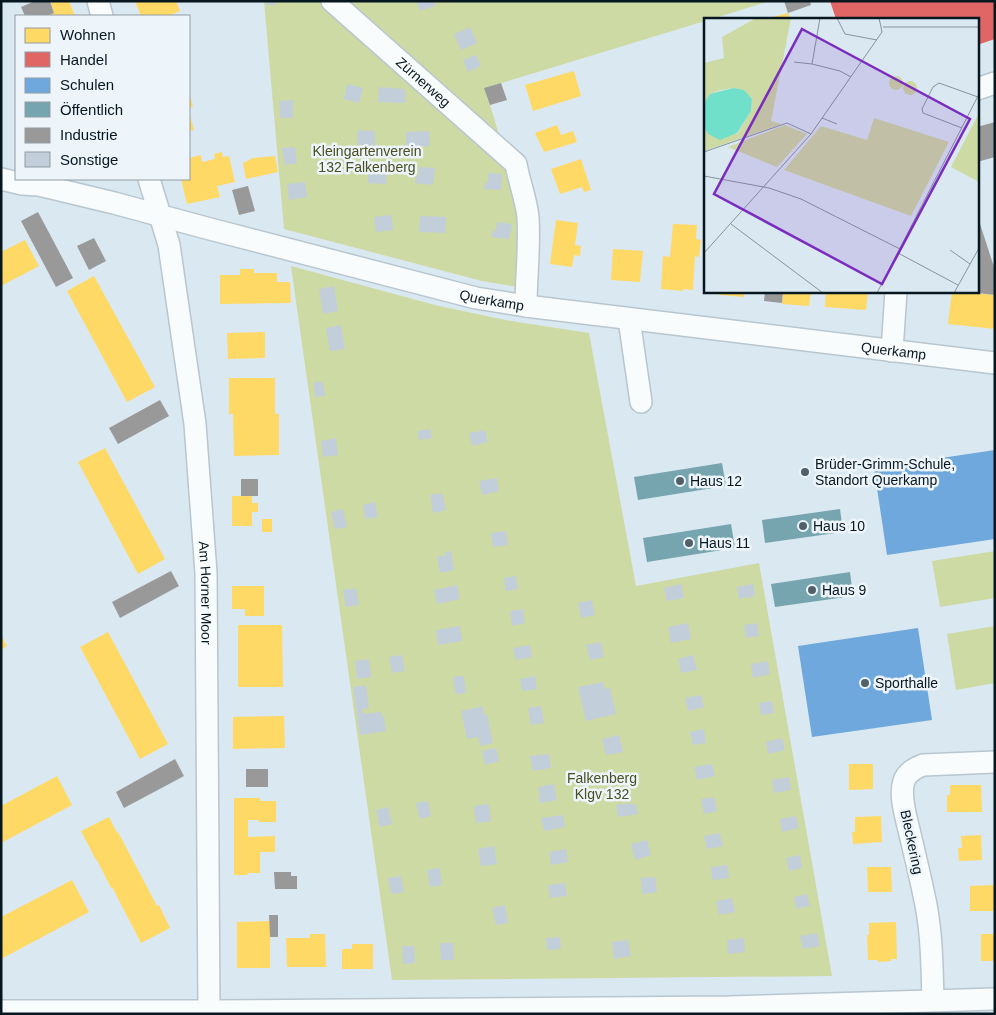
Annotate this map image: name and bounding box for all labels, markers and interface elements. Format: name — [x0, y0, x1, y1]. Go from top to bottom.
legend — [15, 15, 190, 180]
inset map — [704, 18, 978, 292]
text: Wohnen — [60, 26, 116, 43]
text: Handel — [60, 51, 108, 68]
street label: Zürnerweg — [393, 54, 454, 110]
text: Schulen — [60, 76, 114, 93]
text: Öffentlich — [60, 101, 123, 118]
text: Industrie — [60, 126, 118, 143]
park label: Kleingartenverein 132 Falkenberg — [313, 143, 421, 175]
text: Sonstige — [60, 151, 118, 168]
street label: Querkamp — [458, 286, 526, 314]
street label: Querkamp — [860, 339, 927, 363]
place label: Brüder-Grimm-Schule, Standort Querkamp — [815, 456, 955, 488]
marker: Brüder-Grimm-Schule, Standort Querkamp — [799, 466, 811, 478]
place label: Haus 12 — [690, 473, 742, 489]
marker: Haus 12 — [674, 475, 686, 487]
place label: Haus 10 — [813, 518, 865, 534]
marker: Haus 10 — [797, 520, 809, 532]
place label: Haus 11 — [699, 535, 750, 551]
marker: Haus 11 — [683, 537, 695, 549]
street label: Am Horner Moor — [196, 540, 214, 645]
place label: Haus 9 — [822, 582, 867, 598]
marker: Haus 9 — [806, 584, 818, 596]
place label: Sporthalle — [875, 675, 938, 691]
marker: Sporthalle — [859, 677, 871, 689]
park label: Falkenberg Klgv 132 — [567, 770, 637, 802]
street label: Bleckering — [897, 808, 927, 876]

